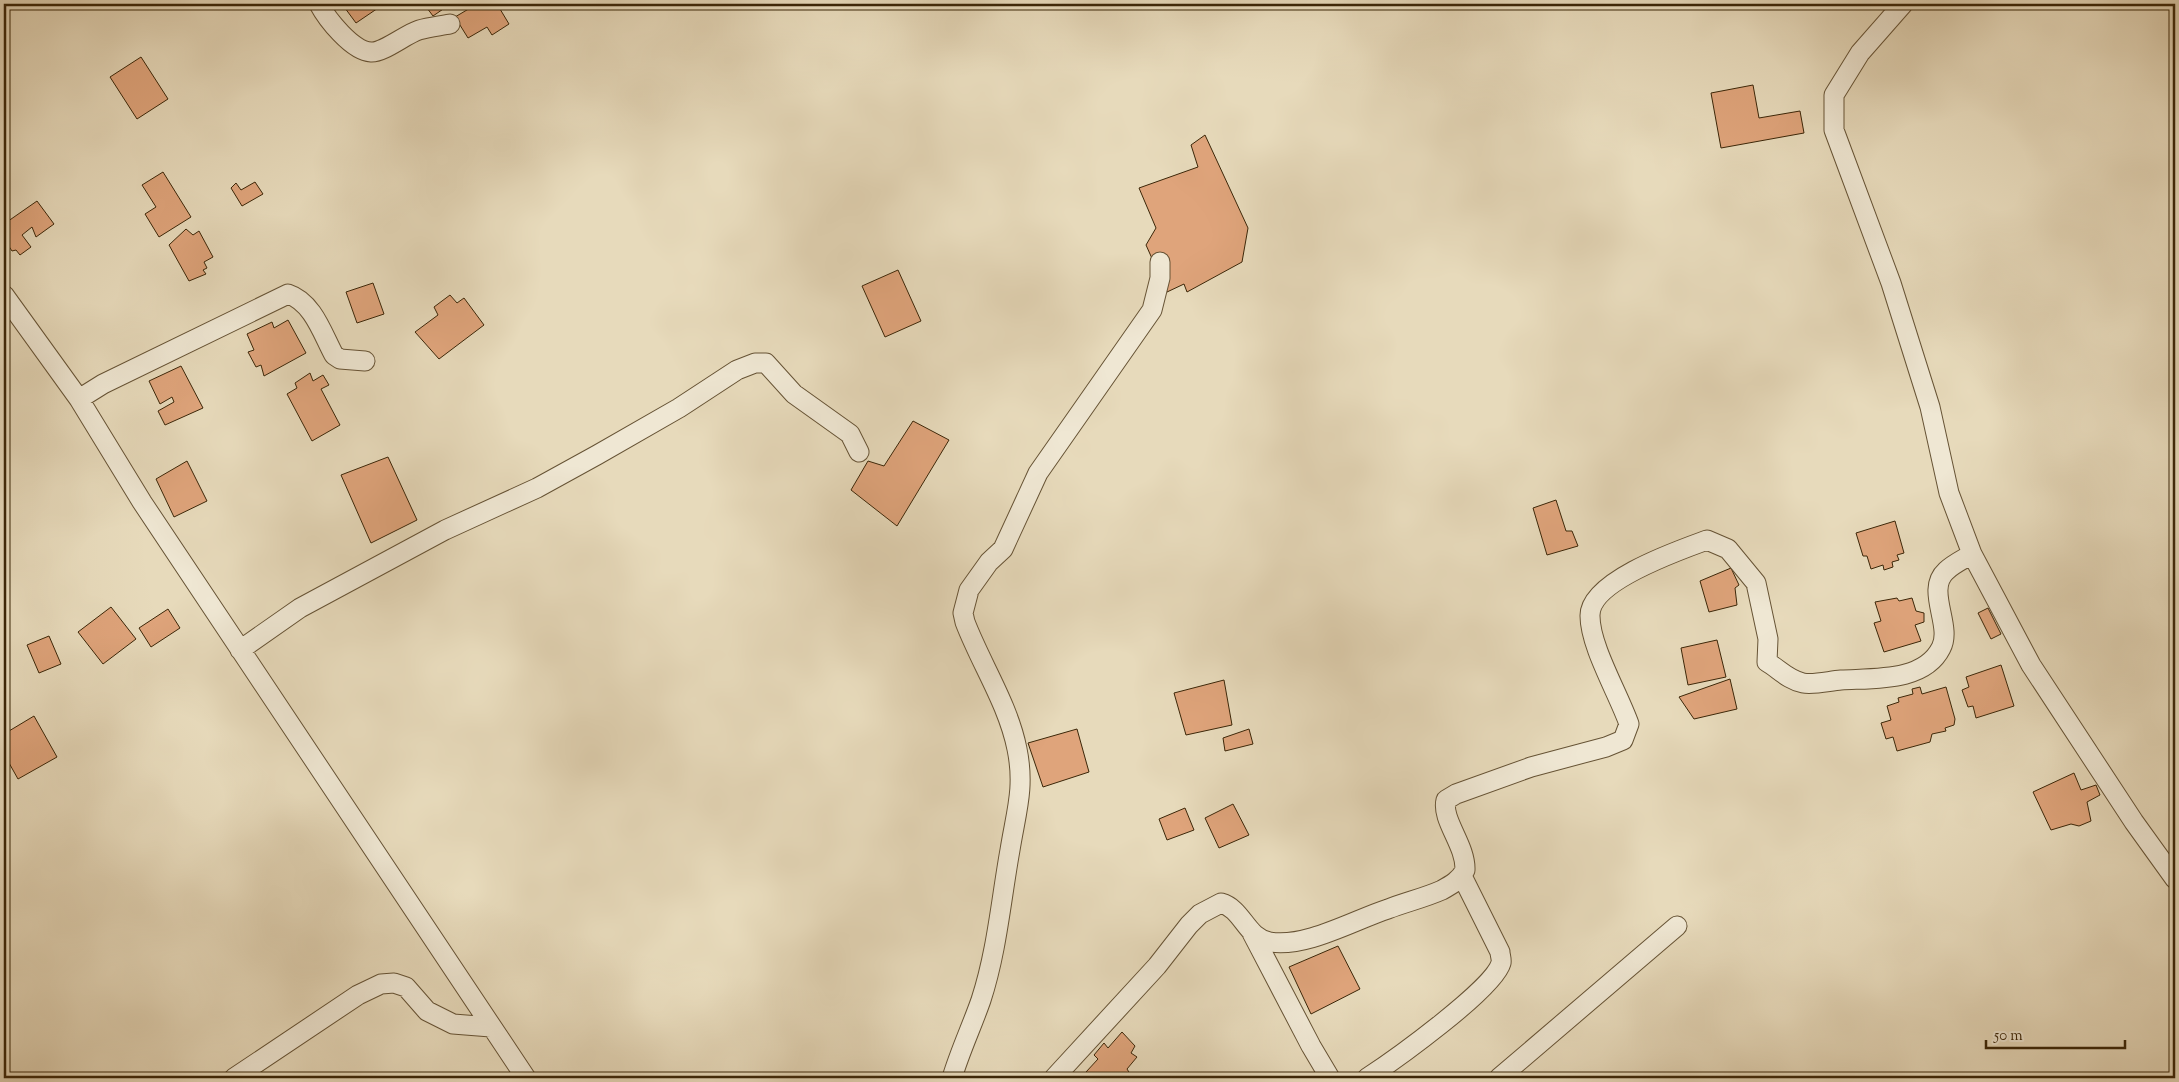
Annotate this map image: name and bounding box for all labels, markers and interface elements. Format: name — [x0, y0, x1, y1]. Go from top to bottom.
scale bar — [1986, 1017, 2125, 1049]
text: 50 m — [1993, 1026, 2023, 1047]

